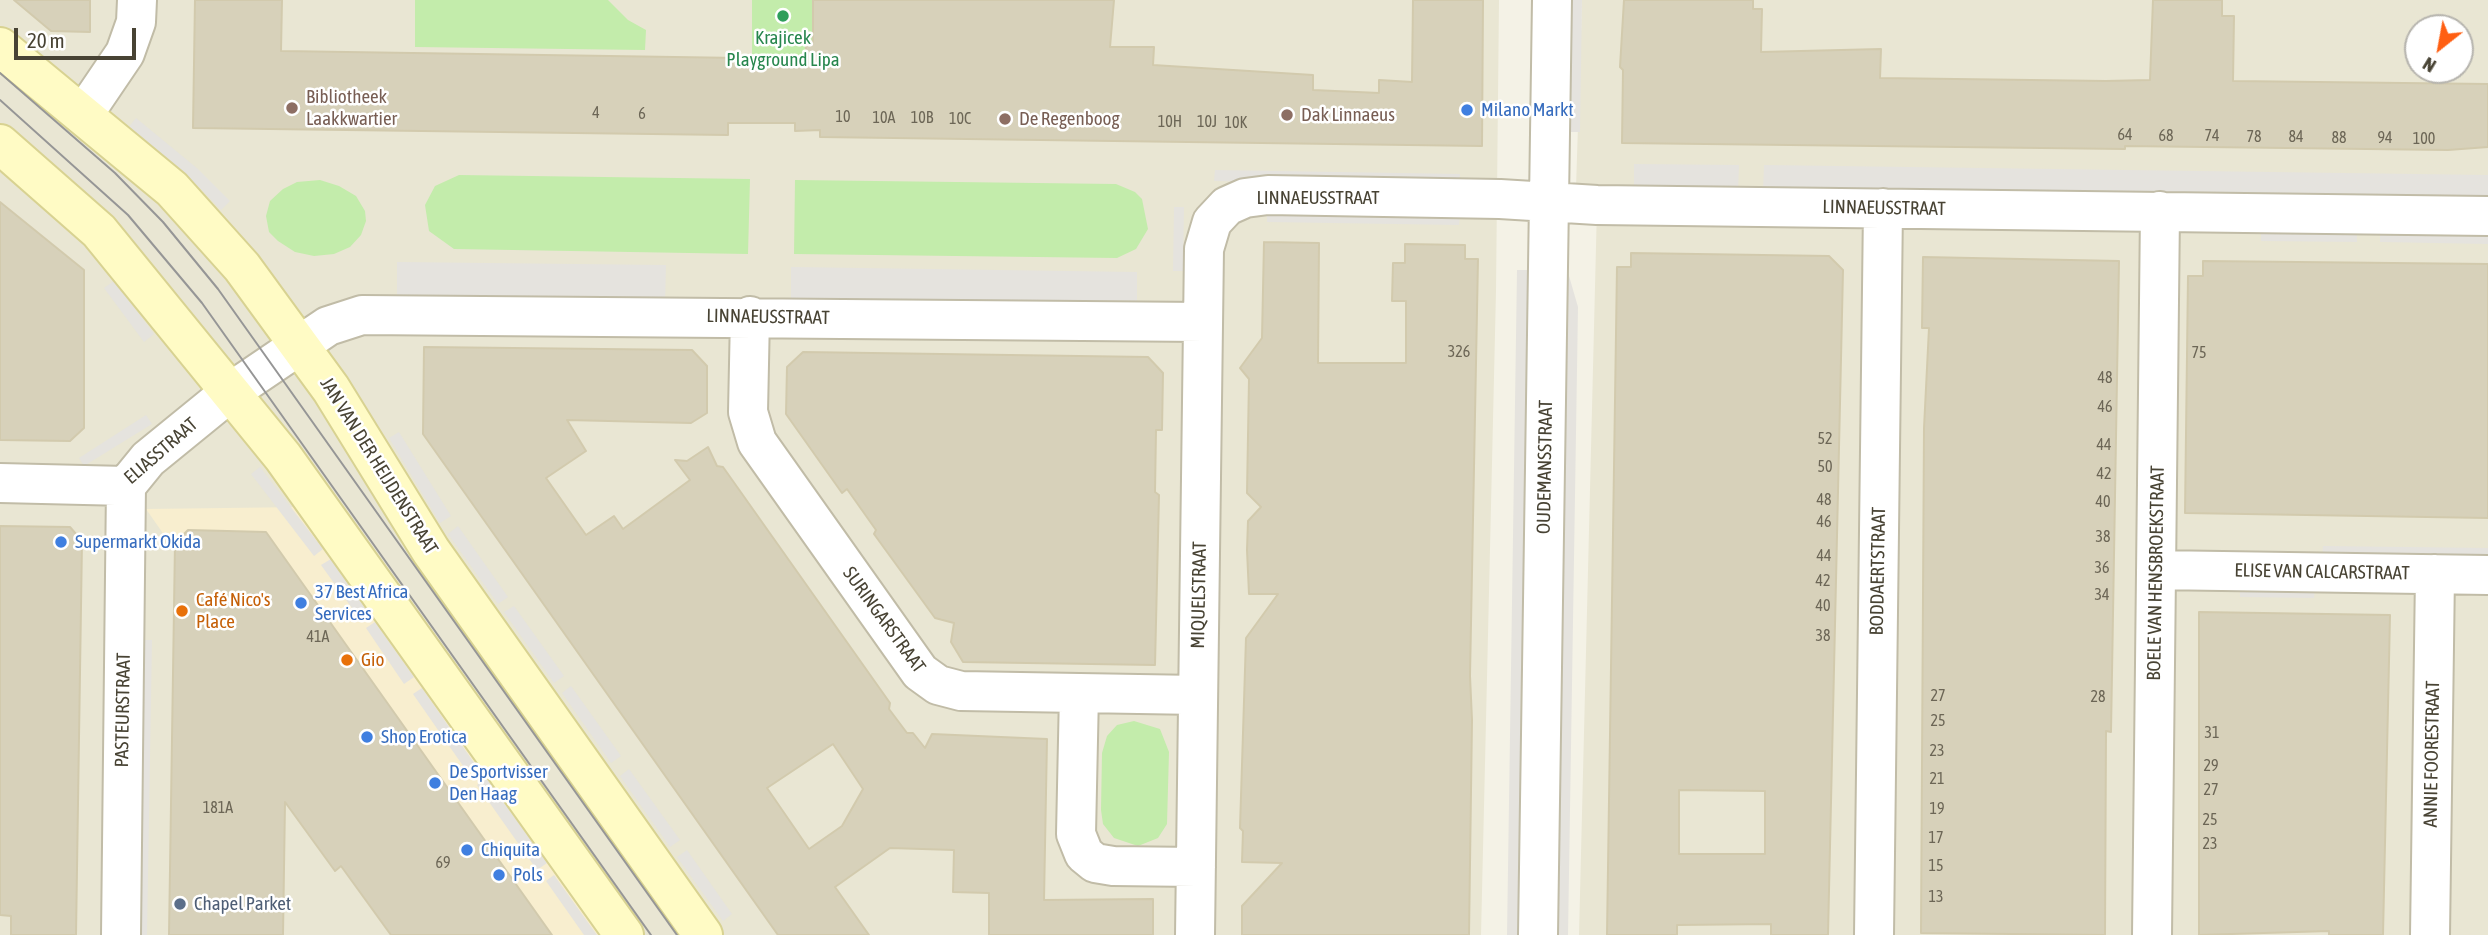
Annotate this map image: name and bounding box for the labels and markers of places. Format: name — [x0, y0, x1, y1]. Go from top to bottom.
marker: Krajicek Playground Lipa — [775, 8, 791, 24]
place label: Krajicek Playground Lipa — [726, 27, 840, 71]
place label: Bibliotheek Laakkwartier — [306, 86, 397, 130]
place label: Milano Markt — [1481, 99, 1574, 121]
marker: Bibliotheek Laakkwartier — [284, 100, 300, 116]
marker: Milano Markt — [1459, 102, 1475, 118]
place label: Dak Linnaeus — [1301, 104, 1395, 126]
marker: Dak Linnaeus — [1279, 107, 1295, 123]
place label: De Regenboog — [1019, 108, 1120, 130]
marker: De Regenboog — [997, 111, 1013, 127]
place label: Supermarkt Okida — [75, 531, 201, 553]
marker: Supermarkt Okida — [53, 534, 69, 550]
place label: 37 Best Africa Services — [315, 581, 408, 625]
place label: Café Nico's Place — [196, 589, 270, 633]
marker: 37 Best Africa Services — [293, 595, 309, 611]
marker: Café Nico's Place — [174, 603, 190, 619]
place label: Gio — [361, 649, 384, 671]
marker: Gio — [339, 652, 355, 668]
place label: Shop Erotica — [381, 726, 467, 748]
marker: Shop Erotica — [359, 729, 375, 745]
place label: De Sportvisser Den Haag — [449, 761, 548, 805]
marker: De Sportvisser Den Haag — [427, 775, 443, 791]
place label: Chiquita — [481, 839, 540, 861]
marker: Chiquita — [459, 842, 475, 858]
place label: Pols — [513, 864, 543, 886]
marker: Pols — [491, 867, 507, 883]
place label: Chapel Parket — [194, 893, 291, 915]
marker: Chapel Parket — [172, 896, 188, 912]

